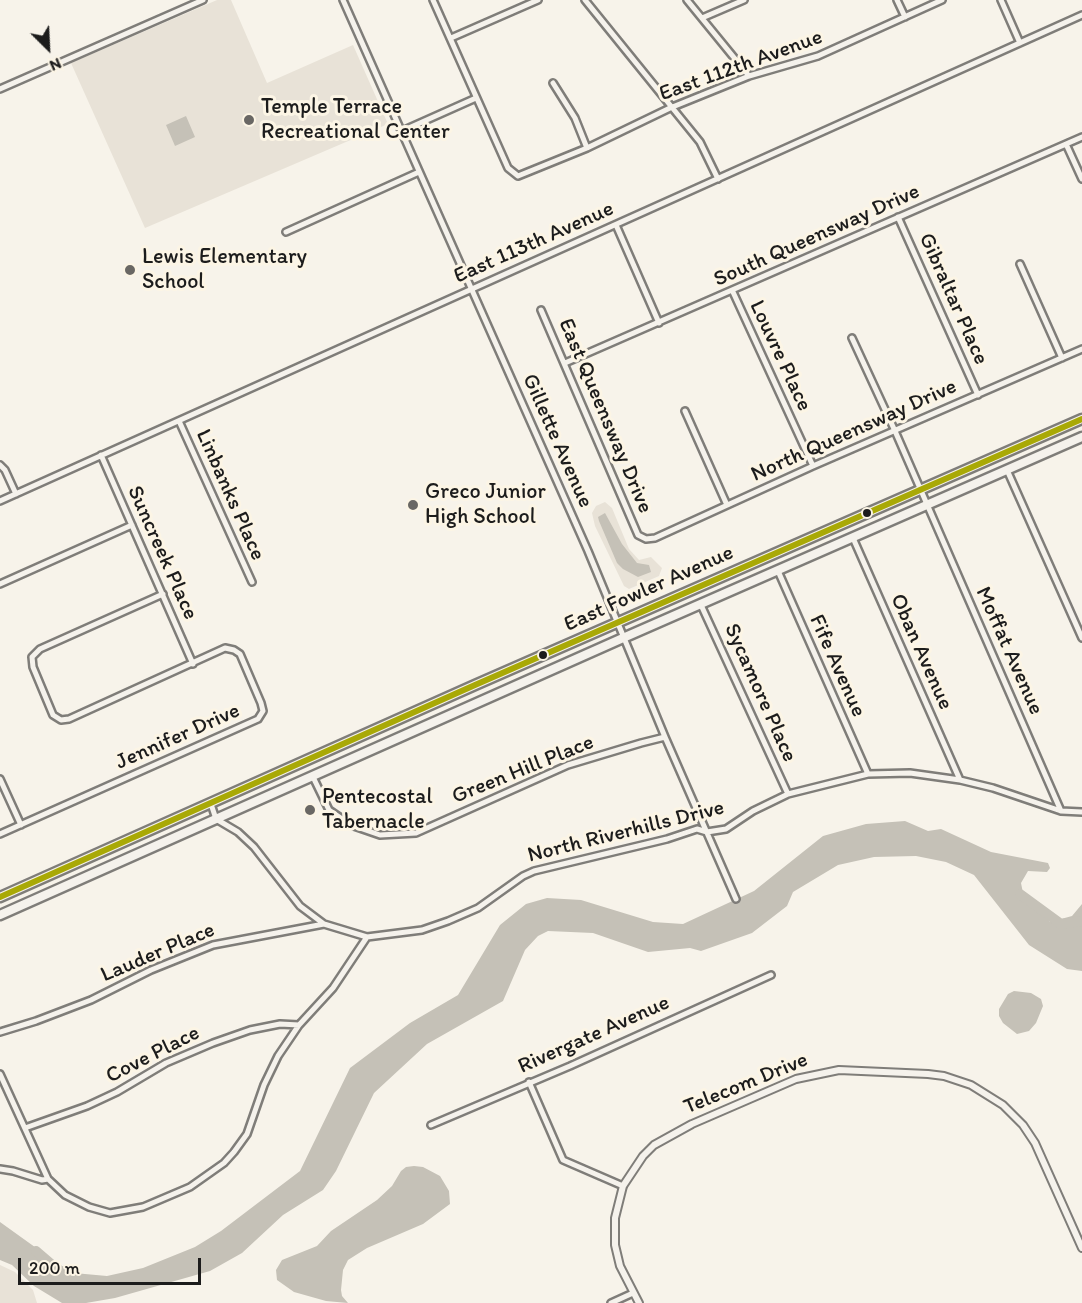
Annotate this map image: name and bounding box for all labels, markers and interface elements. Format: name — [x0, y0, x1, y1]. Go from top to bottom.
north arrow — [18, 18, 78, 78]
street label: East 112th Avenue — [656, 24, 826, 108]
text: N — [47, 54, 64, 76]
place label: Temple Terrace Recreational Center — [261, 94, 450, 146]
marker: Temple Terrace Recreational Center — [242, 113, 256, 127]
street label: South Queensway Drive — [710, 179, 924, 293]
street label: East 113th Avenue — [450, 196, 618, 290]
street label: Gibraltar Place — [912, 229, 994, 369]
place label: Lewis Elementary School — [142, 244, 307, 296]
marker: Lewis Elementary School — [123, 263, 137, 277]
street label: Louvre Place — [743, 296, 817, 416]
street label: East Queensway Drive — [552, 315, 658, 517]
street label: Gillette Avenue — [516, 370, 598, 512]
street label: North Queensway Drive — [747, 374, 961, 488]
street label: Linbanks Place — [189, 425, 271, 565]
place label: Greco Junior High School — [425, 479, 546, 530]
street label: Suncreek Place — [121, 482, 203, 624]
marker: Greco Junior High School — [406, 498, 420, 512]
unlabelled marker — [861, 507, 873, 519]
street label: East Fowler Avenue — [560, 540, 738, 638]
street label: Moffat Avenue — [969, 583, 1049, 719]
street label: Oban Avenue — [884, 590, 958, 714]
street label: Fife Avenue — [803, 611, 871, 721]
street label: Sycamore Place — [718, 620, 802, 766]
unlabelled marker — [537, 649, 549, 661]
street label: Jennifer Drive — [112, 698, 244, 776]
street label: Green Hill Place — [448, 730, 598, 810]
place label: Pentecostal Tabernacle — [322, 784, 433, 836]
street label: North Riverhills Drive — [525, 795, 727, 869]
marker: Pentecostal Tabernacle — [303, 803, 317, 817]
street label: Lauder Place — [97, 917, 219, 989]
street label: Rivergate Avenue — [514, 990, 674, 1080]
street label: Cove Place — [102, 1020, 204, 1090]
street label: Telecom Drive — [680, 1047, 812, 1121]
scale bar — [21, 1246, 204, 1284]
text: 200 m — [29, 1257, 80, 1279]

